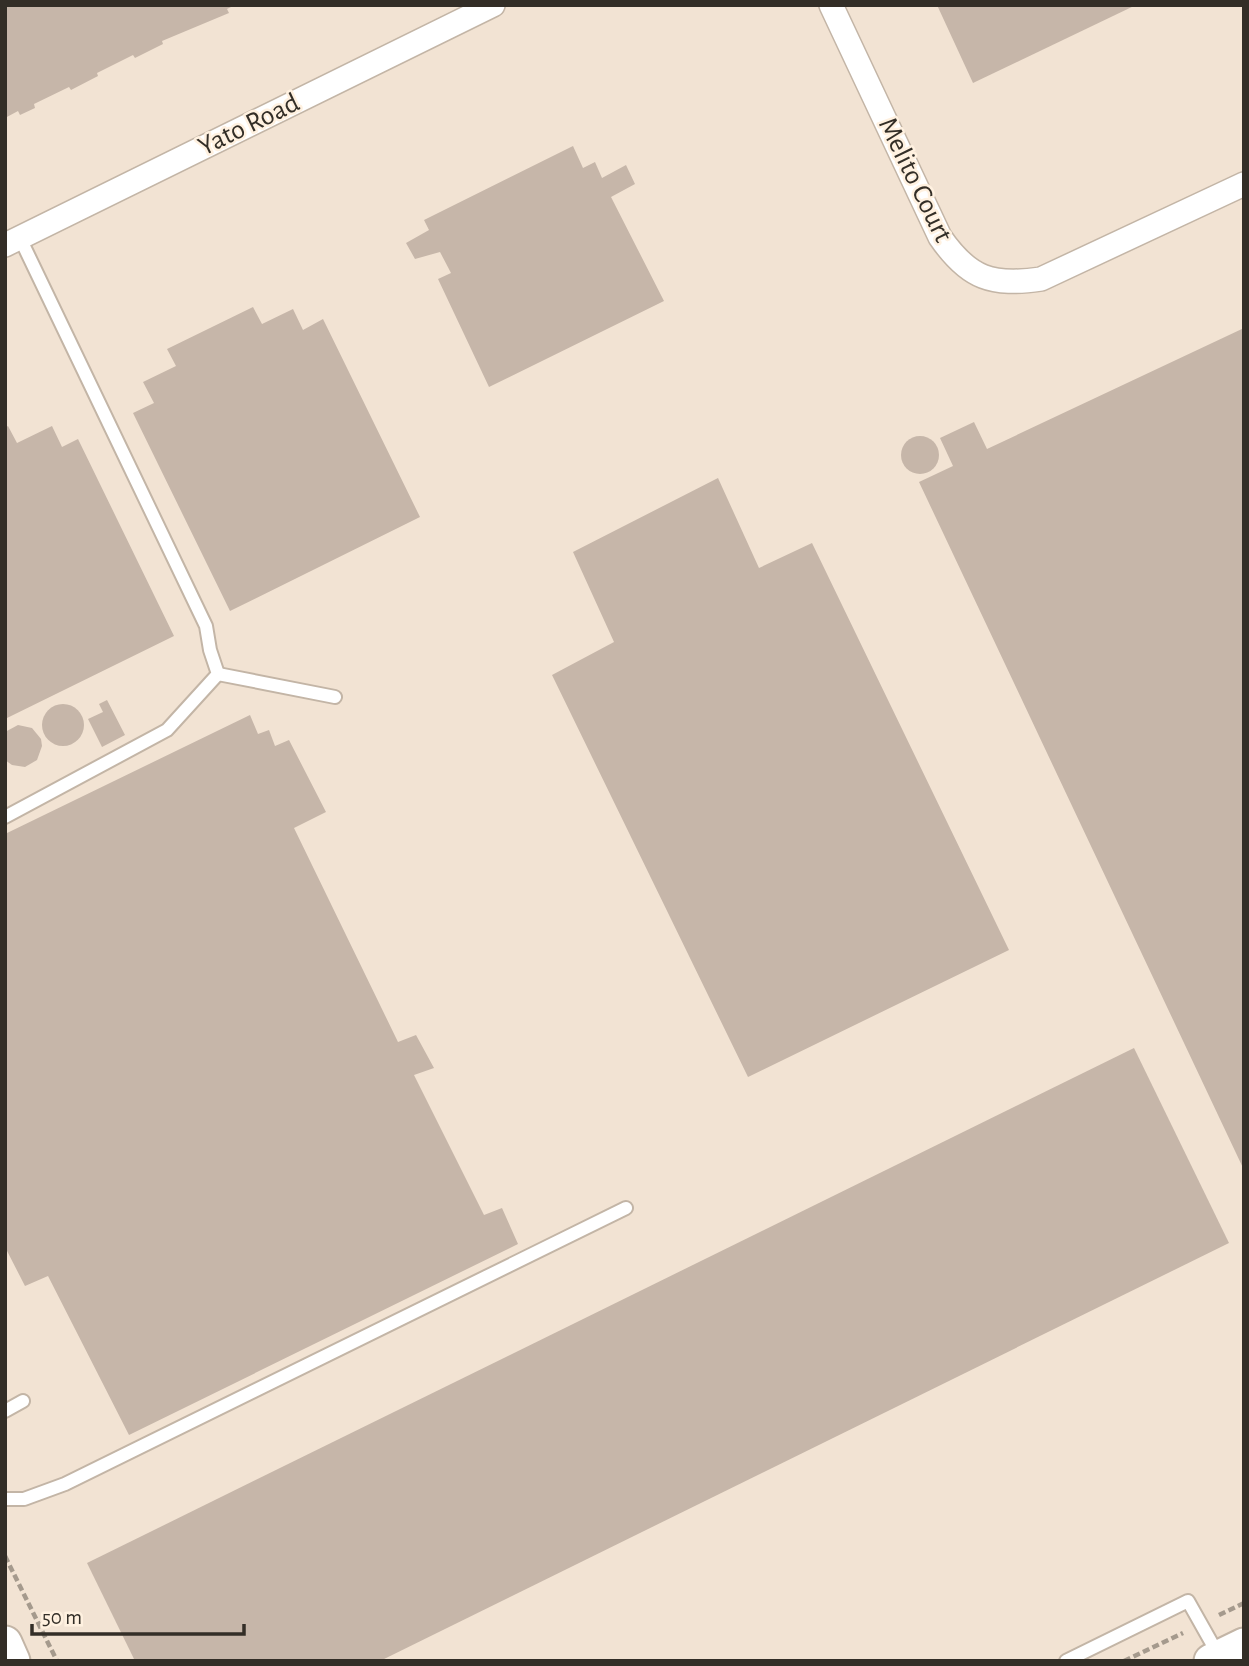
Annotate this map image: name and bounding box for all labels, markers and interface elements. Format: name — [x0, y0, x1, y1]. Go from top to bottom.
street label: Yato Road — [194, 89, 304, 161]
street label: Melito Court — [873, 113, 957, 247]
scale bar — [32, 1592, 243, 1636]
text: 50 m — [42, 1607, 82, 1628]

